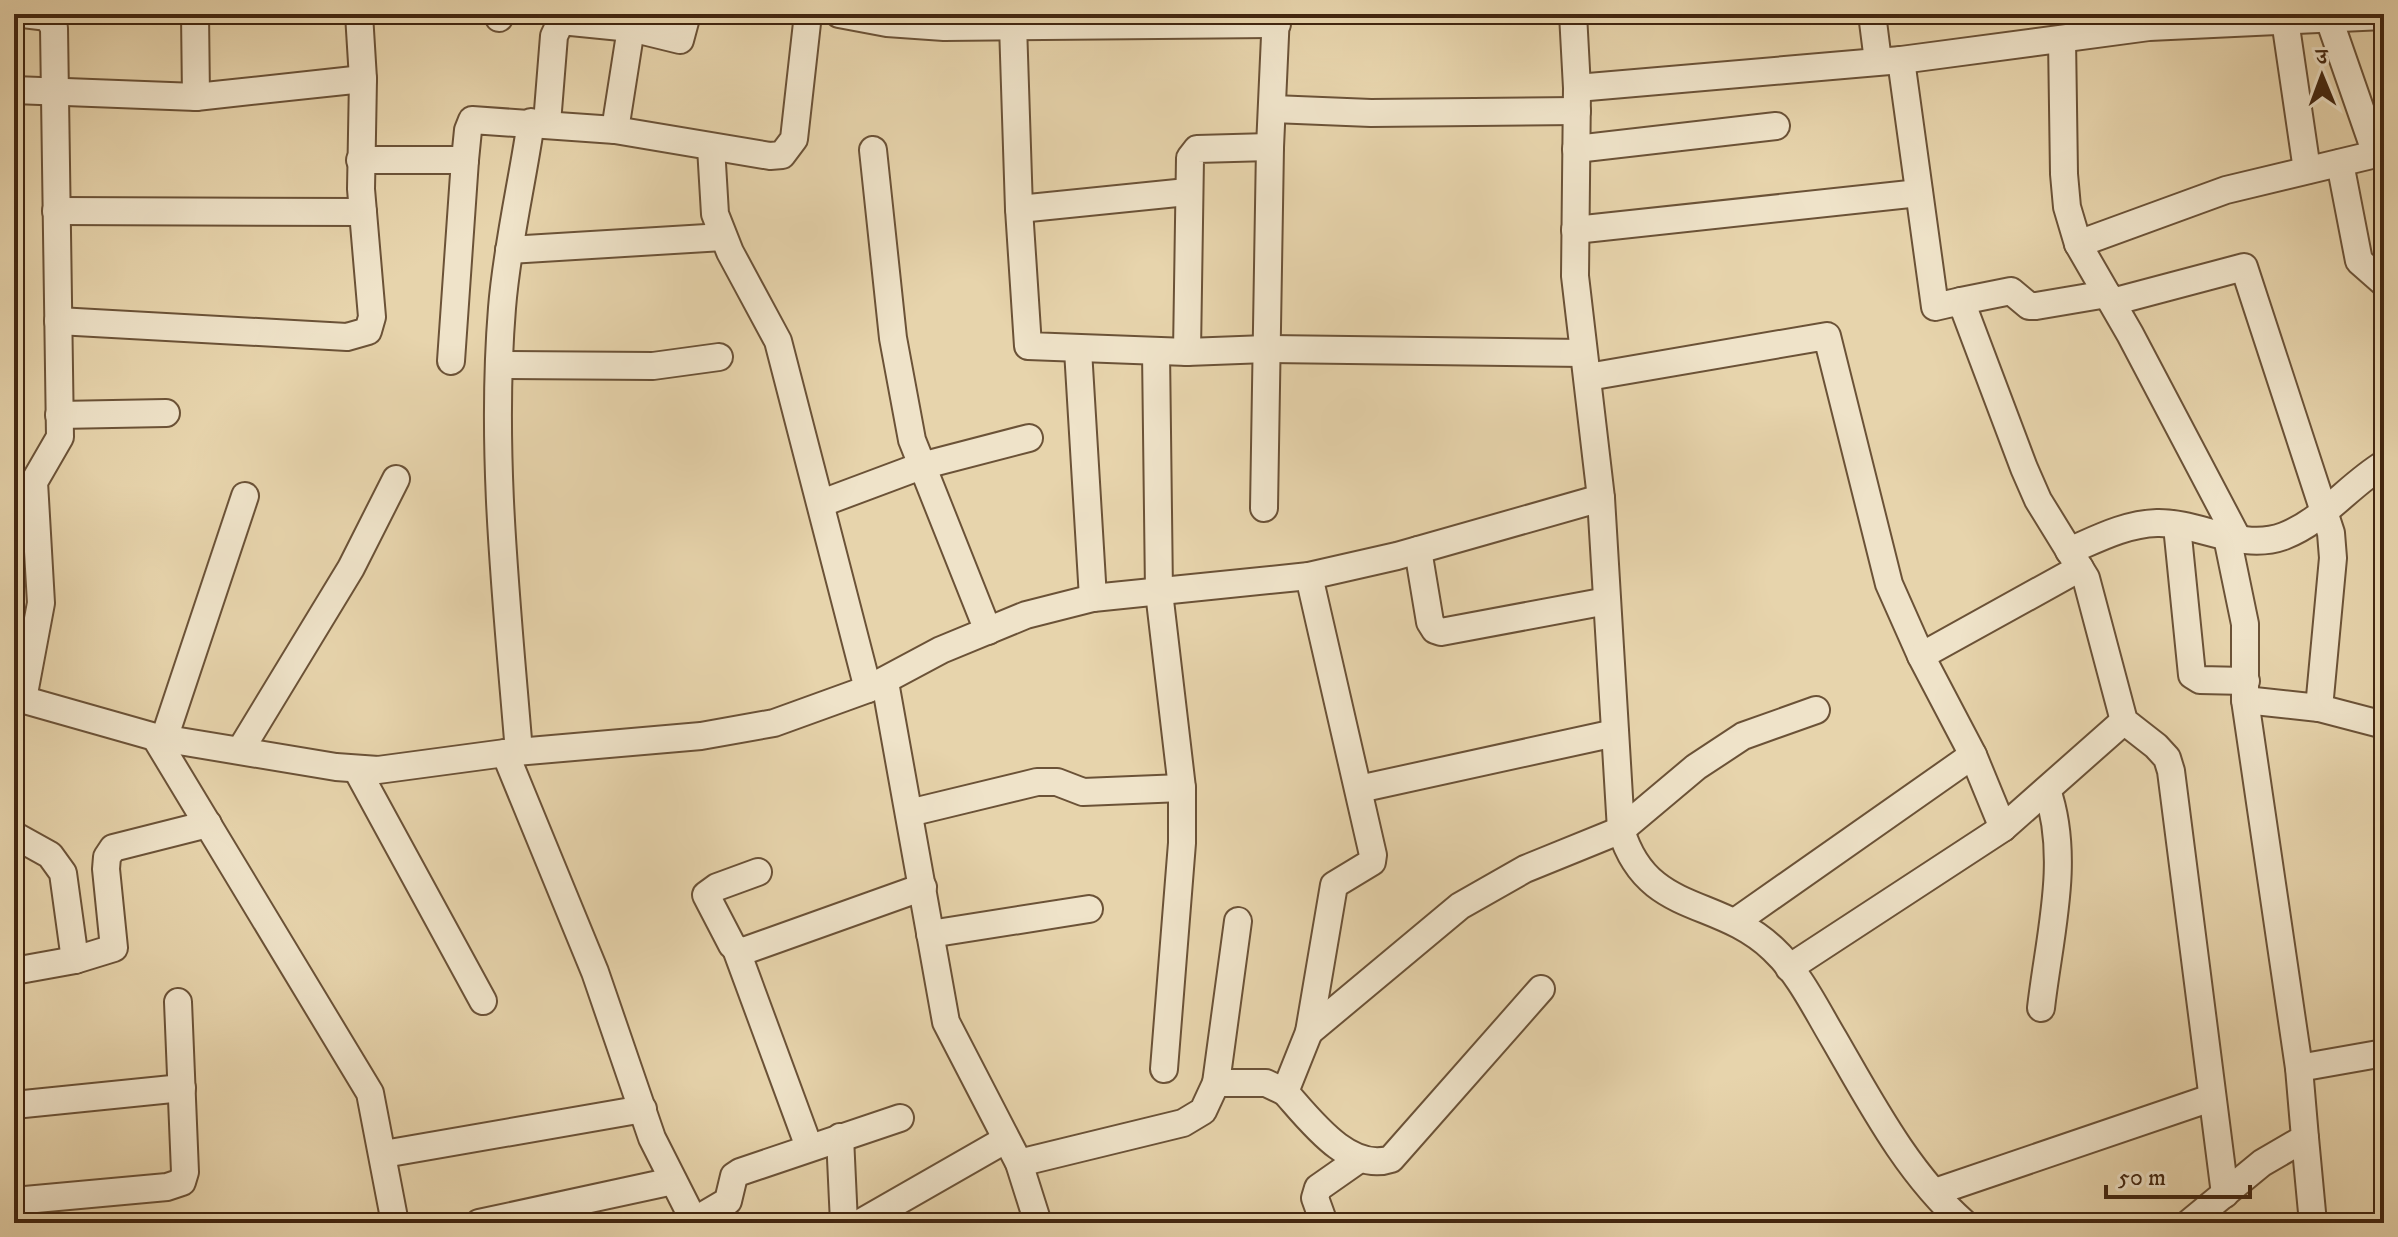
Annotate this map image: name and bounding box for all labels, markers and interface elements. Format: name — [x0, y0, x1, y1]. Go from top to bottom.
north arrow — [2282, 36, 2362, 116]
text: उ — [2314, 44, 2329, 71]
scale bar — [2106, 1149, 2250, 1199]
text: 50 m — [2118, 1163, 2166, 1193]

